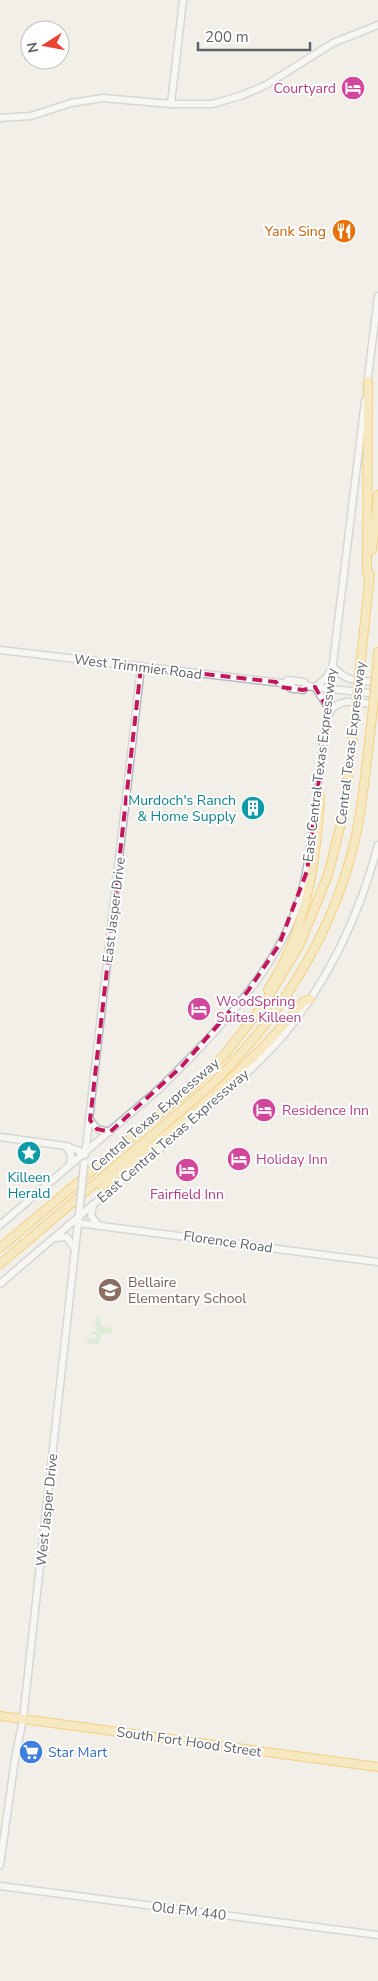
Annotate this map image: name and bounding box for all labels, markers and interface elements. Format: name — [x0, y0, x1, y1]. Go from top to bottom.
north arrow — [20, 20, 70, 70]
scale bar — [198, 20, 310, 52]
text: 200 m — [205, 27, 249, 47]
text: N — [22, 40, 43, 54]
hotel icon: Courtyard — [340, 75, 366, 101]
place label: Courtyard — [273, 79, 336, 98]
restaurant icon: Yank Sing — [331, 218, 357, 244]
place label: Yank Sing — [264, 222, 326, 241]
street label: West Trimmier Road — [73, 650, 203, 684]
street label: Central Texas Expressway — [332, 659, 371, 826]
street label: East Central Texas Expressway — [299, 666, 341, 863]
place label: Murdoch's Ranch & Home Supply — [128, 791, 237, 826]
building icon: Murdoch's Ranch & Home Supply — [240, 795, 266, 821]
street label: East Jasper Drive — [98, 856, 130, 964]
place label: WoodSpring Suites Killeen — [216, 992, 301, 1027]
hotel icon: WoodSpring Suites Killeen — [186, 996, 212, 1022]
street label: Central Texas Expressway — [87, 1053, 224, 1176]
street label: East Central Texas Expressway — [93, 1064, 254, 1207]
hotel icon: Residence Inn — [251, 1097, 277, 1123]
place label: Residence Inn — [282, 1101, 369, 1120]
place icon: Killeen Herald — [16, 1140, 42, 1166]
hotel icon: Holiday Inn — [226, 1146, 252, 1172]
place label: Holiday Inn — [256, 1150, 328, 1169]
hotel icon: Fairfield Inn — [174, 1157, 200, 1183]
place label: Killeen Herald — [7, 1168, 51, 1203]
place label: Fairfield Inn — [150, 1185, 224, 1204]
street label: Florence Road — [182, 1226, 274, 1258]
place label: Bellaire Elementary School — [128, 1273, 247, 1308]
school or university icon: Bellaire Elementary School — [97, 1277, 123, 1303]
street label: West Jasper Drive — [32, 1453, 62, 1567]
street label: South Fort Hood Street — [115, 1722, 263, 1762]
supermarket icon: Star Mart — [18, 1739, 44, 1765]
place label: Star Mart — [48, 1743, 107, 1762]
street label: Old FM 440 — [151, 1897, 227, 1925]

